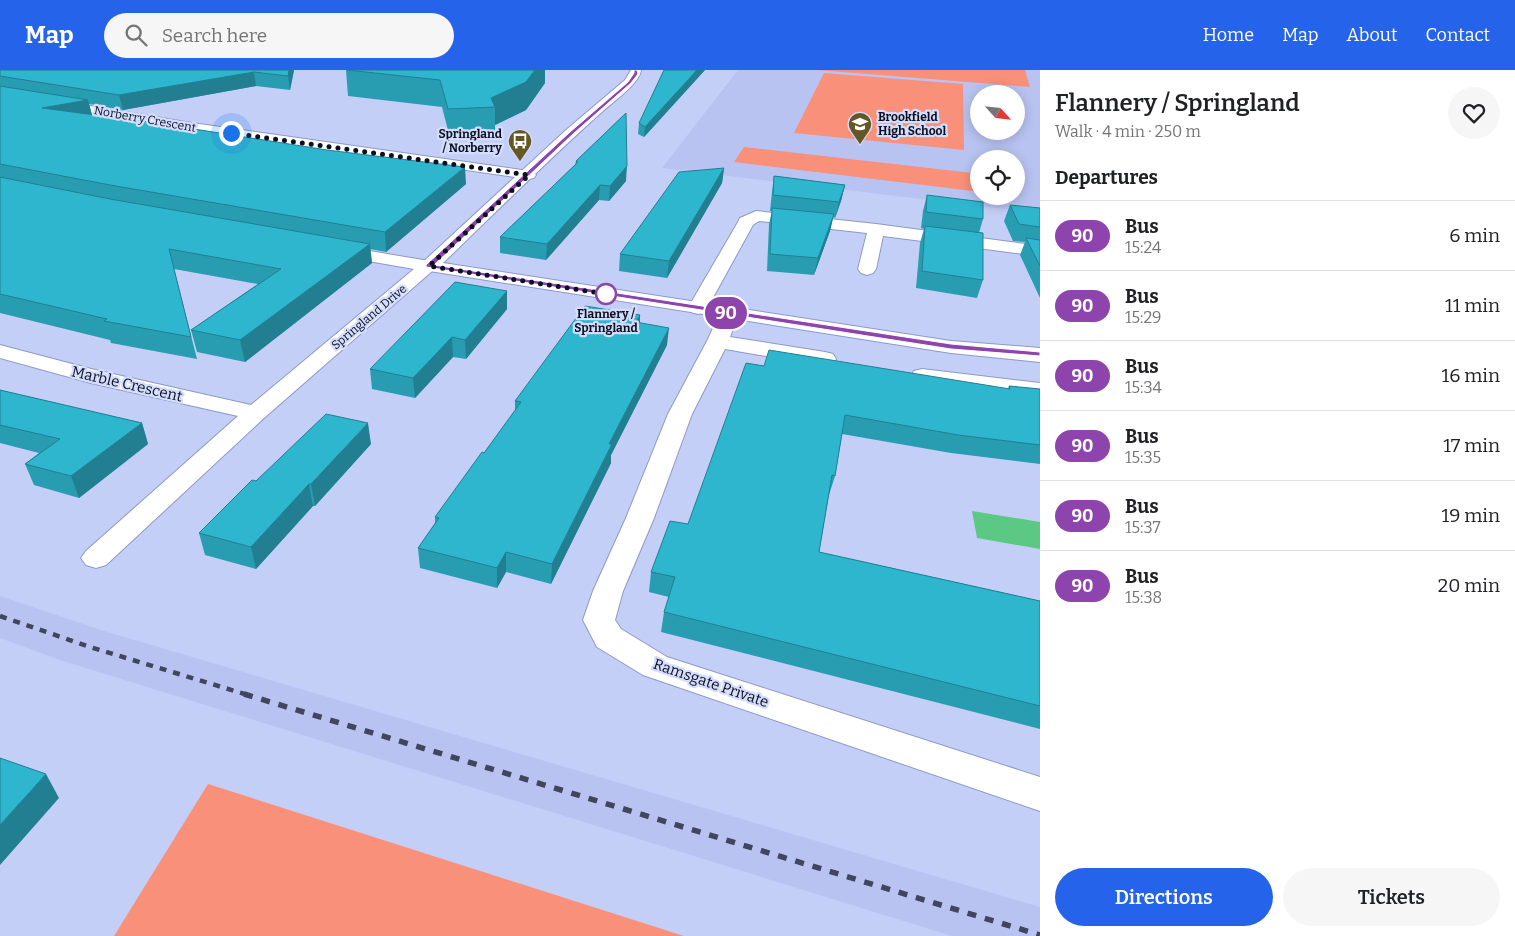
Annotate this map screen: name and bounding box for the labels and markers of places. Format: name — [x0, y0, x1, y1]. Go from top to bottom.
place label: Brookfield High School — [878, 110, 947, 138]
school or university icon: Brookfield High School — [847, 111, 873, 145]
place label: Springland / Norberry — [439, 127, 503, 155]
bus stop icon: Springland / Norberry — [507, 128, 533, 162]
marker: Flannery / Springland — [595, 283, 617, 305]
place label: Flannery / Springland — [574, 307, 638, 335]

